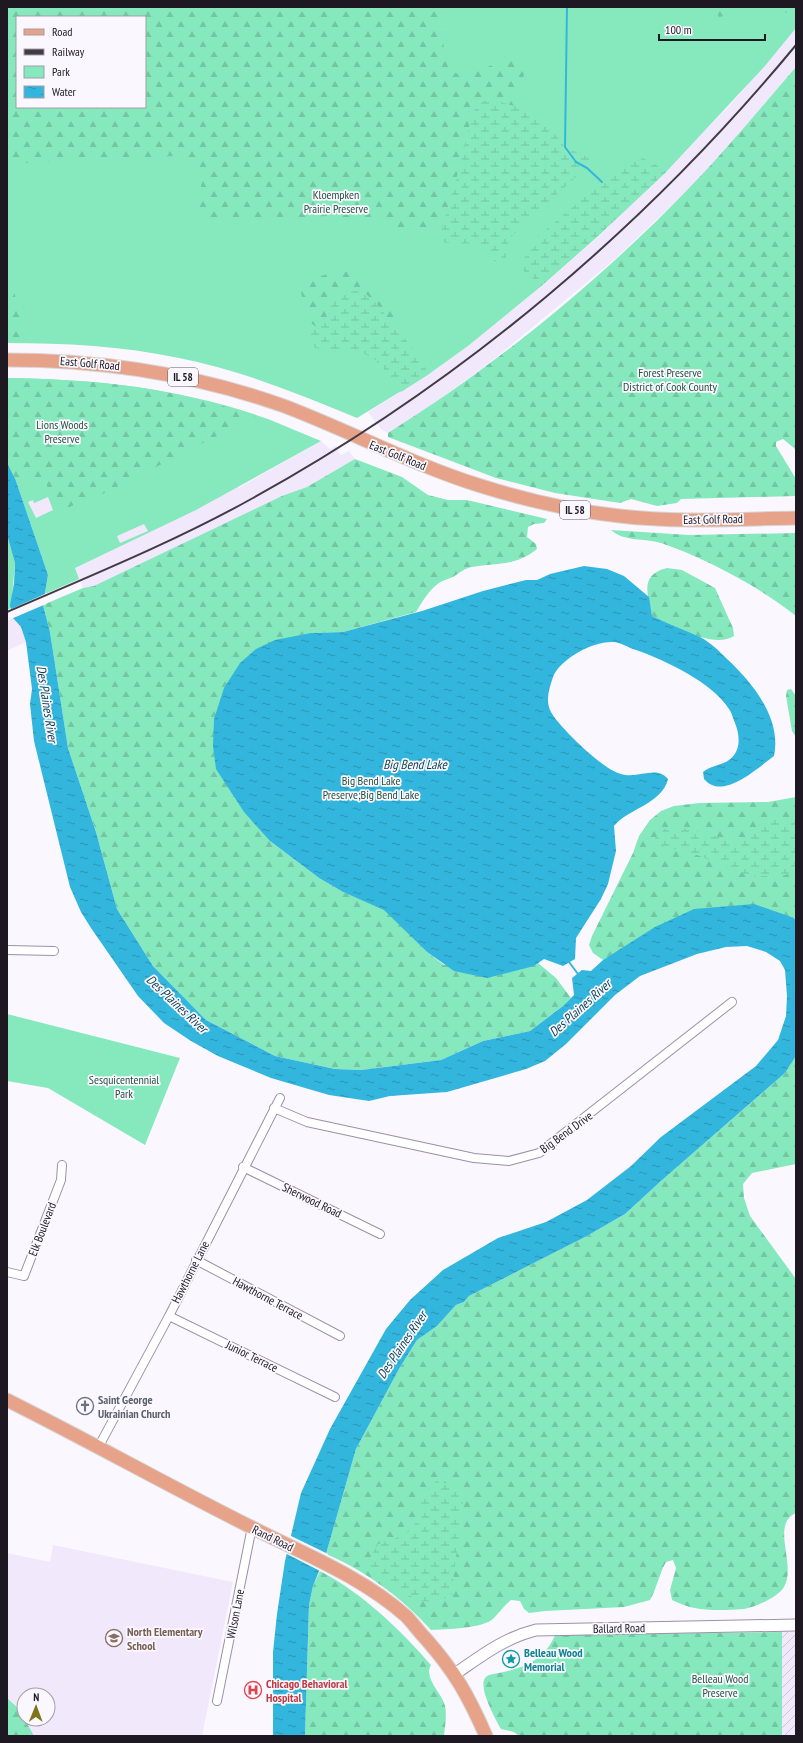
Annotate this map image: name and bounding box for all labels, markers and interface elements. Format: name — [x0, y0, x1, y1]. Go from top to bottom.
legend — [16, 16, 146, 108]
scale bar — [659, 16, 765, 42]
text: 100 m — [665, 22, 692, 37]
text: Road — [52, 24, 72, 39]
text: Railway — [52, 44, 85, 59]
text: Park — [52, 64, 70, 79]
text: Water — [52, 84, 77, 99]
park label: Kloempken Prairie Preserve — [304, 187, 368, 216]
street label: East Golf Road — [60, 353, 120, 373]
park label: Forest Preserve District of Cook County — [623, 365, 717, 394]
road number: IL 58 — [168, 368, 198, 386]
park label: Lions Woods Preserve — [36, 417, 88, 446]
street label: East Golf Road — [367, 437, 429, 473]
road number: IL 58 — [560, 501, 590, 519]
street label: East Golf Road — [683, 511, 743, 527]
water label: Des Plaines River — [33, 664, 62, 746]
water label: Big Bend Lake — [383, 756, 448, 773]
park label: Big Bend Lake Preserve;Big Bend Lake — [323, 773, 419, 802]
water label: Des Plaines River — [143, 971, 213, 1038]
water label: Des Plaines River — [546, 974, 616, 1040]
park label: Sesquicentennial Park — [89, 1072, 159, 1101]
street label: Big Bend Drive — [537, 1108, 595, 1156]
street label: Sherwood Road — [280, 1179, 344, 1221]
street label: Elk Boulevard — [25, 1200, 59, 1258]
street label: Hawthorne Lane — [168, 1238, 212, 1306]
street label: Hawthorne Terrace — [230, 1273, 306, 1323]
water label: Des Plaines River — [373, 1306, 432, 1382]
street label: Junior Terrace — [223, 1337, 281, 1375]
place label: Saint George Ukrainian Church — [98, 1392, 170, 1421]
church icon: Saint George Ukrainian Church — [75, 1396, 95, 1416]
street label: Rand Road — [250, 1522, 296, 1554]
street label: Wilson Lane — [223, 1588, 247, 1640]
street label: Ballard Road — [593, 1620, 645, 1636]
place label: North Elementary School — [127, 1624, 203, 1653]
school or university icon: North Elementary School — [104, 1628, 124, 1648]
place label: Belleau Wood Memorial — [524, 1645, 583, 1674]
place icon: Belleau Wood Memorial — [501, 1649, 521, 1669]
park label: Belleau Wood Preserve — [692, 1671, 748, 1700]
place label: Chicago Behavioral Hospital — [266, 1676, 348, 1705]
hospital icon: Chicago Behavioral Hospital — [243, 1680, 263, 1700]
north arrow — [16, 1687, 56, 1727]
text: N — [33, 1690, 39, 1704]

